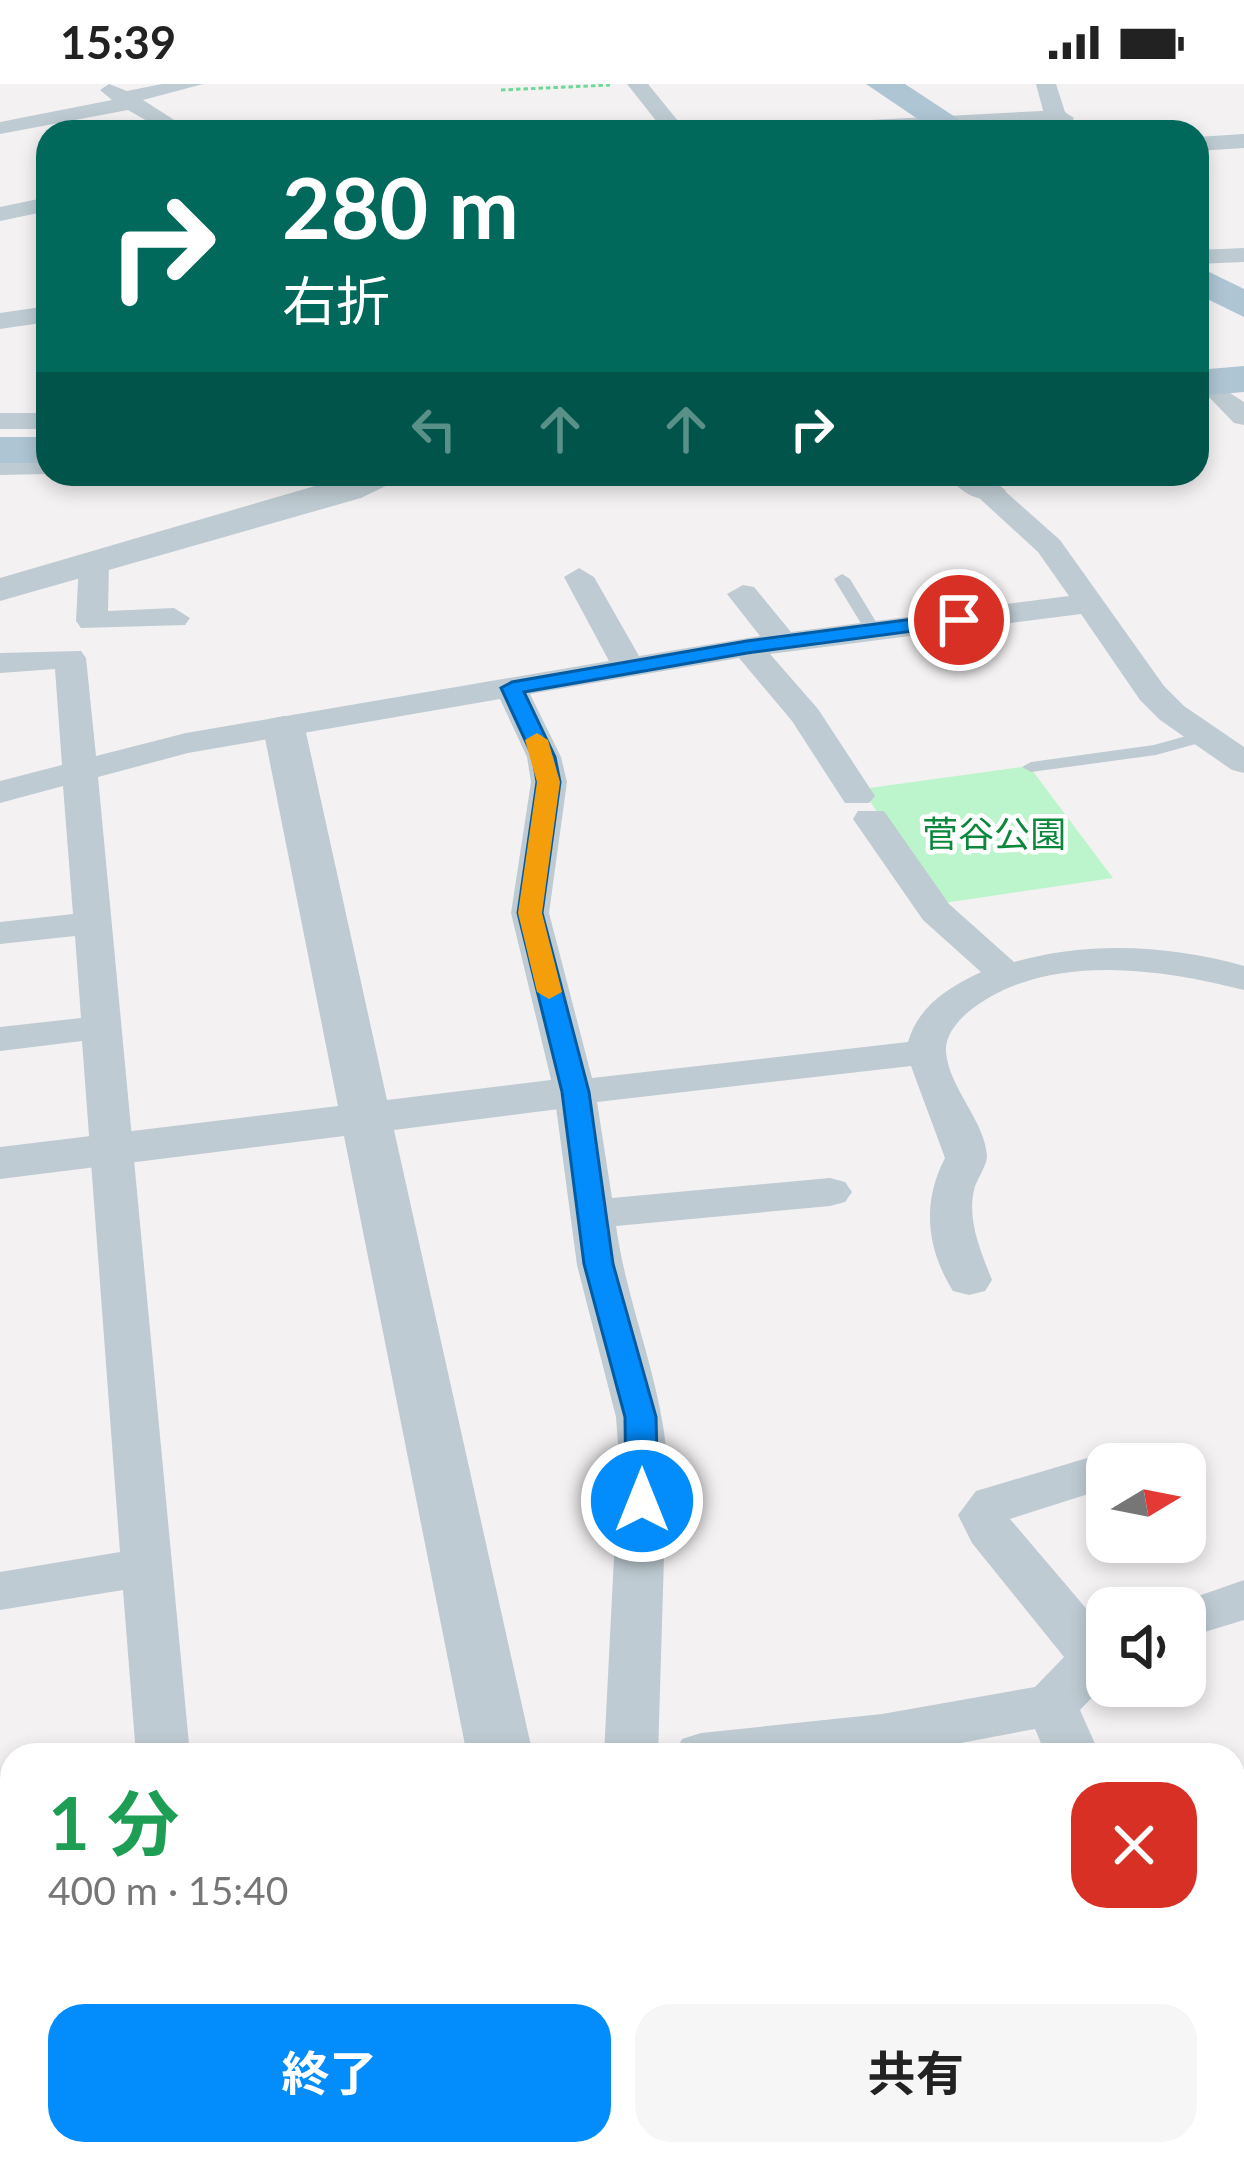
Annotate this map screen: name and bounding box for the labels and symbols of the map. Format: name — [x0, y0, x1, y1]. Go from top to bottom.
pin — [908, 569, 1010, 671]
park label: 菅谷公園 — [922, 811, 1066, 855]
position arrow — [579, 1438, 705, 1564]
north arrow — [1086, 1443, 1206, 1563]

